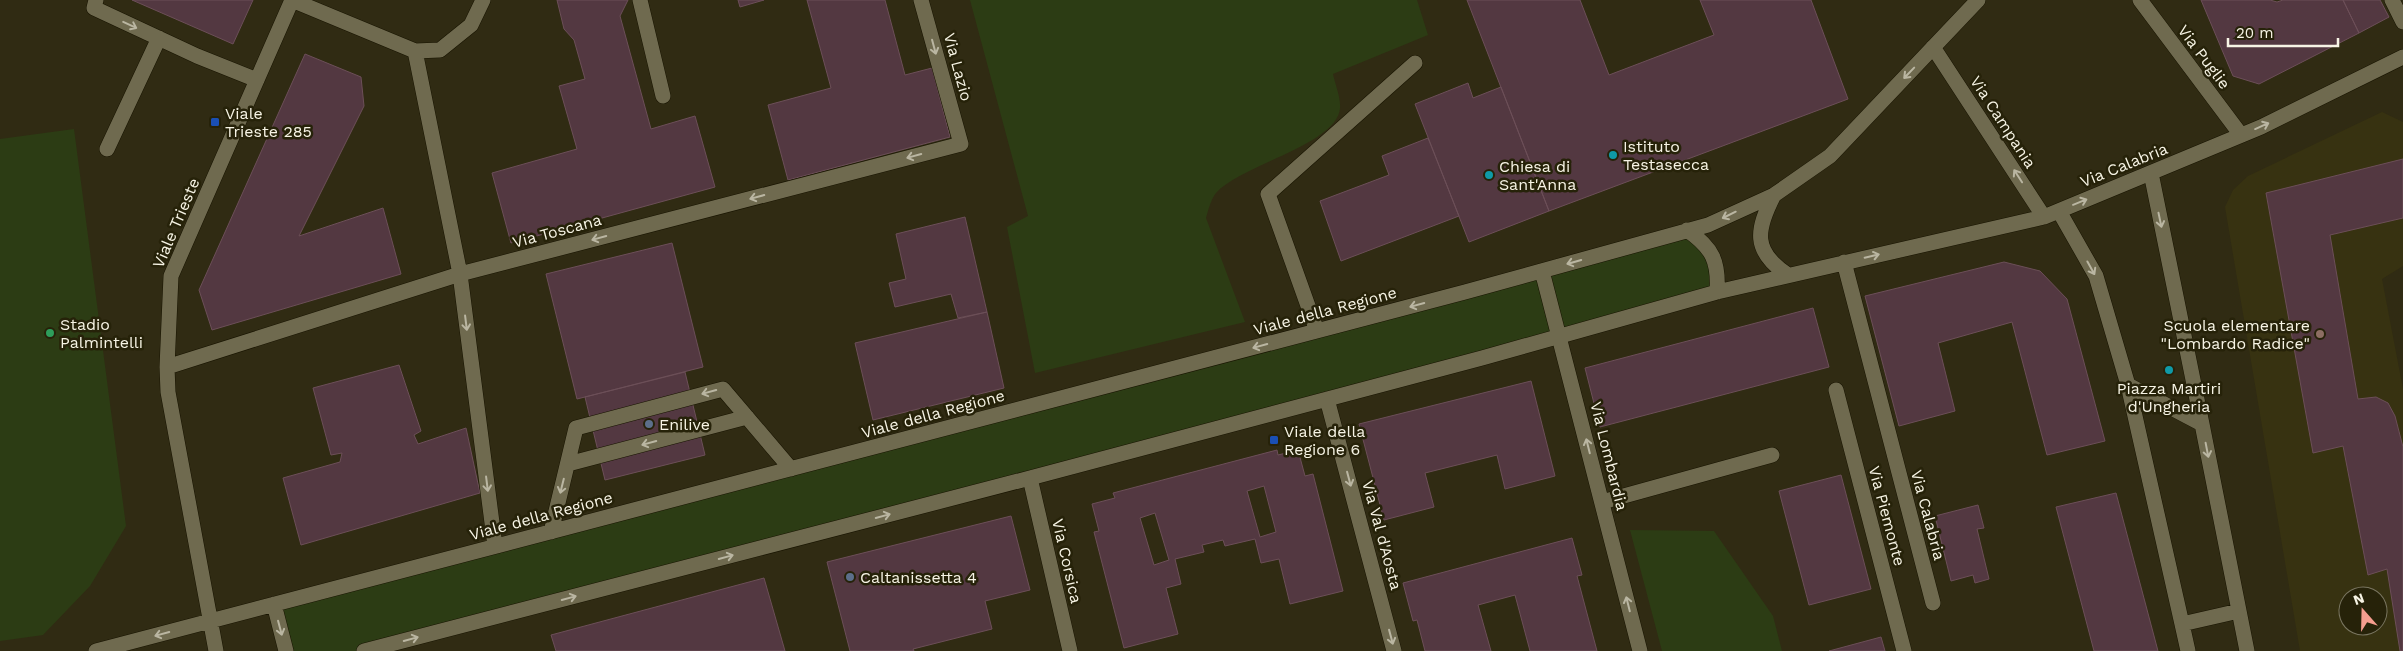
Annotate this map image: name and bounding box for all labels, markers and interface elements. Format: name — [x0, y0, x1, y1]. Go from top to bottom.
scale bar — [2228, 15, 2338, 47]
one-way arrow — [123, 20, 138, 30]
street label: Via Puglie — [2174, 21, 2234, 93]
text: 20 m — [2236, 24, 2274, 42]
street label: Via Lazio — [940, 31, 976, 103]
one-way arrow — [930, 39, 940, 55]
one-way arrow — [1903, 67, 1915, 80]
street label: Via Campania — [1966, 72, 2040, 172]
place label: Viale Trieste 285 — [225, 104, 312, 141]
marker: Viale Trieste 285 — [209, 116, 221, 128]
one-way arrow — [2254, 121, 2269, 131]
place label: Istituto Testasecca — [1623, 137, 1709, 174]
street label: Via Calabria — [2078, 139, 2170, 191]
marker: Istituto Testasecca — [1607, 149, 1619, 161]
one-way arrow — [906, 152, 922, 161]
place label: Chiesa di Sant'Anna — [1499, 157, 1576, 194]
marker: Chiesa di Sant'Anna — [1483, 169, 1495, 181]
one-way arrow — [2012, 169, 2023, 183]
street label: Viale Trieste — [149, 175, 203, 271]
one-way arrow — [749, 193, 765, 202]
one-way arrow — [2072, 197, 2087, 206]
street label: Via Toscana — [510, 210, 604, 252]
one-way arrow — [1722, 210, 1737, 220]
one-way arrow — [2156, 212, 2166, 228]
one-way arrow — [592, 234, 608, 243]
one-way arrow — [1864, 251, 1880, 260]
one-way arrow — [1567, 258, 1583, 267]
one-way arrow — [2087, 261, 2097, 275]
street label: Viale della Regione — [1251, 283, 1399, 339]
one-way arrow — [1410, 301, 1426, 310]
place label: Stadio Palmintelli — [60, 315, 143, 352]
one-way arrow — [461, 315, 471, 331]
place label: Scuola elementare "Lombardo Radice" — [2161, 316, 2310, 353]
marker: Stadio Palmintelli — [44, 327, 56, 339]
marker: Scuola elementare "Lombardo Radice" — [2314, 328, 2326, 340]
one-way arrow — [1253, 342, 1269, 351]
marker: Piazza Martiri d'Ungheria — [2163, 364, 2175, 376]
place label: Piazza Martiri d'Ungheria — [2117, 379, 2221, 416]
street label: Viale della Regione — [859, 386, 1007, 442]
one-way arrow — [702, 388, 718, 398]
street label: Via Lombardia — [1586, 400, 1632, 512]
place label: Enilive — [659, 415, 710, 434]
marker: Enilive — [643, 418, 655, 430]
place label: Viale della Regione 6 — [1284, 422, 1365, 459]
marker: Viale della Regione 6 — [1268, 434, 1280, 446]
one-way arrow — [641, 439, 657, 448]
one-way arrow — [1583, 439, 1592, 455]
one-way arrow — [2203, 441, 2212, 457]
street label: Via Piemonte — [1865, 464, 1909, 568]
street label: Via Calabria — [1907, 468, 1949, 562]
one-way arrow — [1345, 471, 1354, 487]
one-way arrow — [482, 476, 492, 492]
one-way arrow — [557, 478, 566, 494]
street label: Via Val d'Aosta — [1358, 478, 1406, 592]
street label: Viale della Regione — [467, 488, 615, 544]
one-way arrow — [875, 511, 891, 520]
street label: Via Corsica — [1048, 517, 1086, 605]
one-way arrow — [717, 552, 733, 561]
place label: Caltanissetta 4 — [860, 568, 977, 587]
marker: Caltanissetta 4 — [844, 571, 856, 583]
north arrow — [2338, 586, 2388, 636]
text: N — [2351, 589, 2366, 608]
one-way arrow — [560, 593, 576, 602]
one-way arrow — [1623, 596, 1632, 612]
one-way arrow — [276, 619, 285, 635]
one-way arrow — [1386, 628, 1396, 644]
one-way arrow — [154, 630, 170, 639]
one-way arrow — [403, 634, 419, 643]

